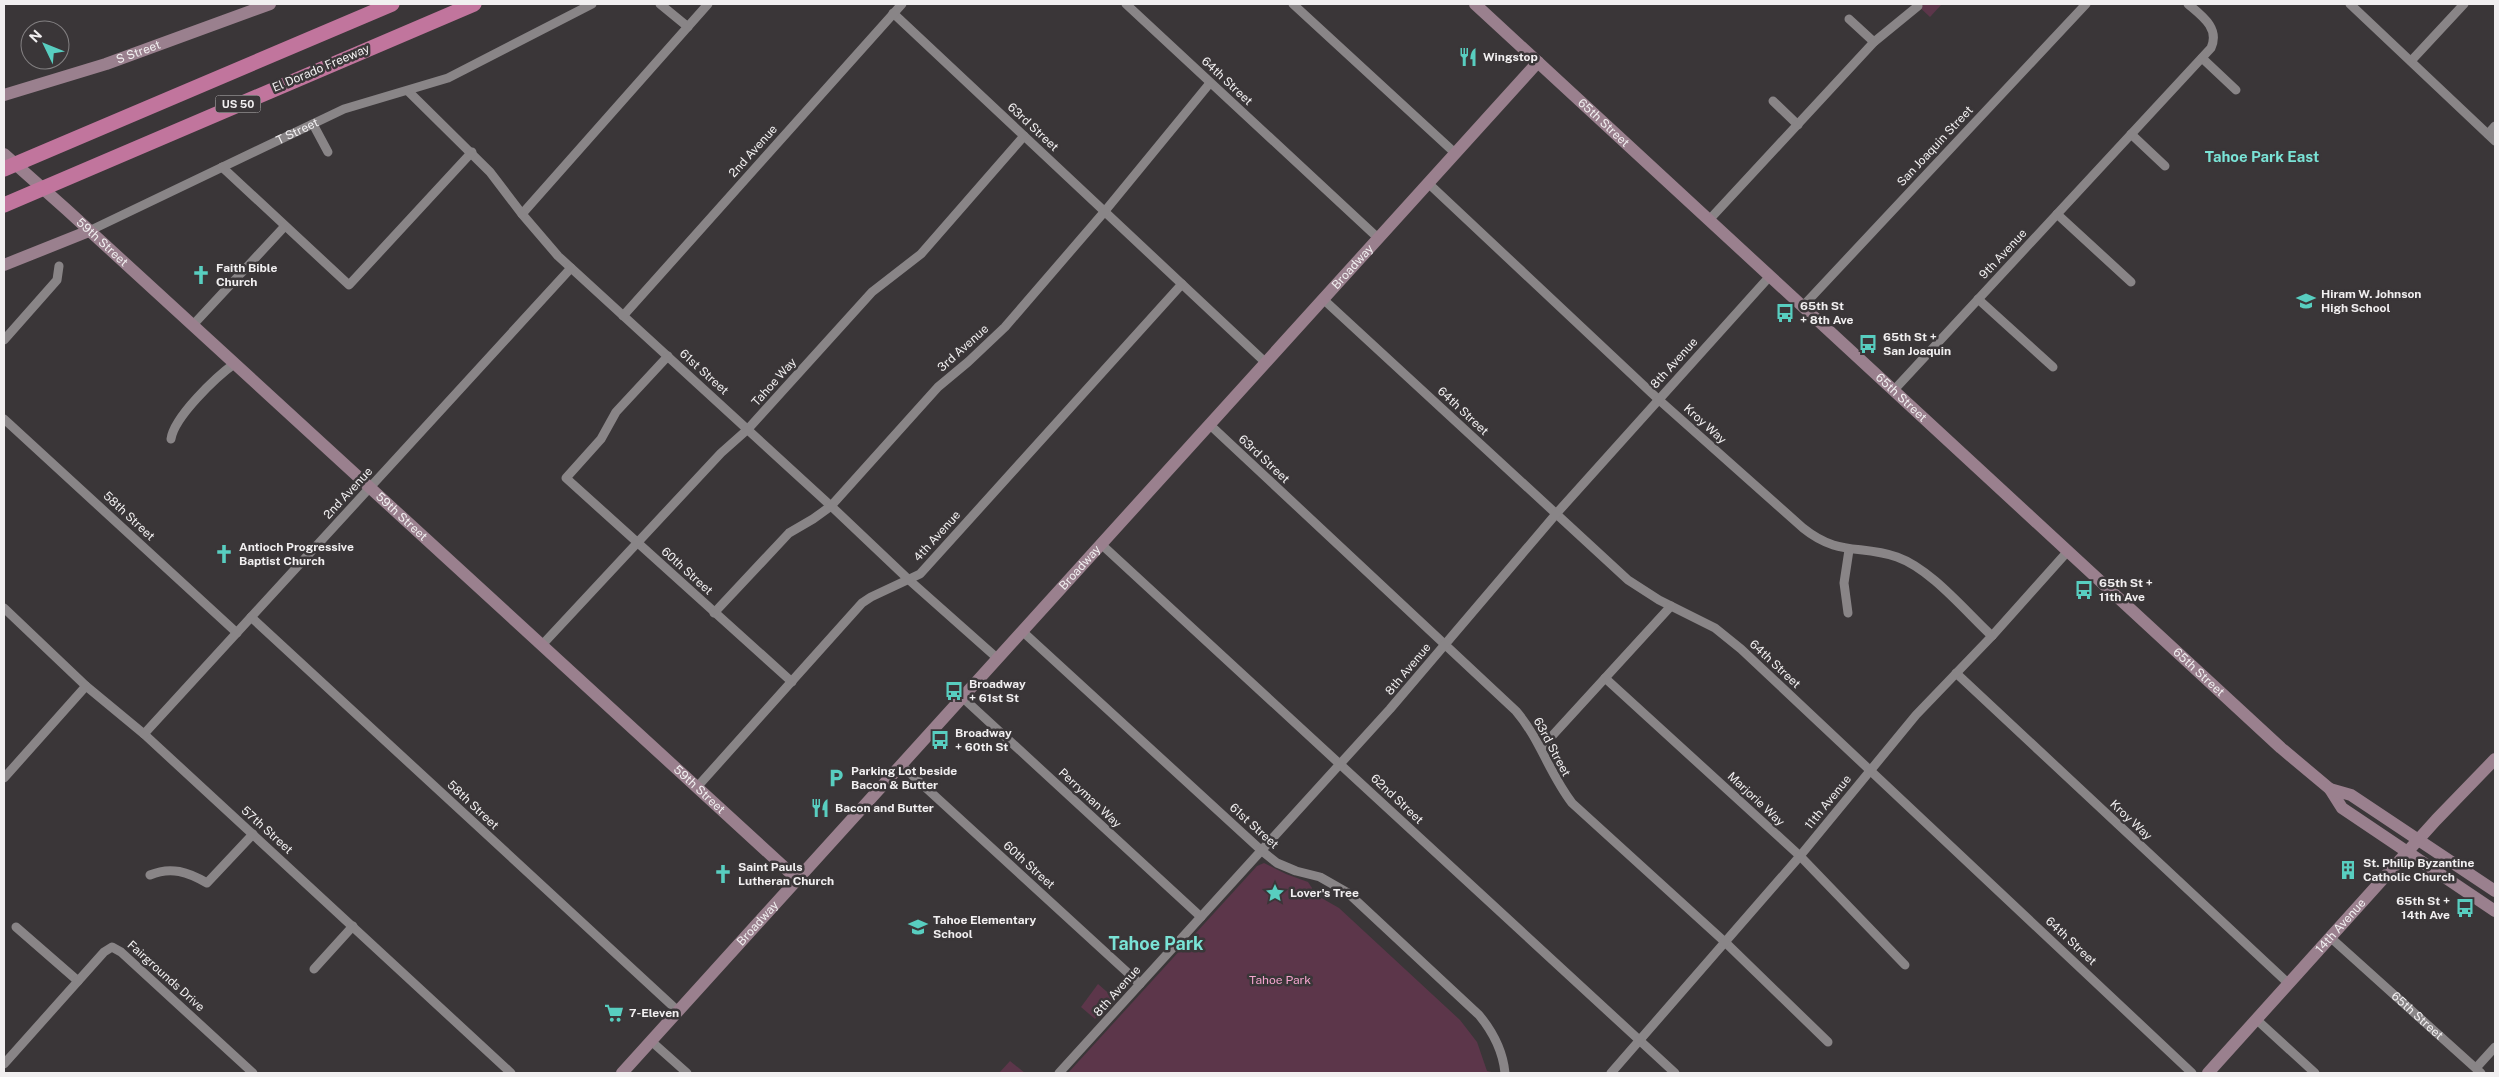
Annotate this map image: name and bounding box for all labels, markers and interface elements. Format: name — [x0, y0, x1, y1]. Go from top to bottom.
north arrow — [20, 20, 70, 70]
text: N — [26, 27, 45, 46]
street label: S Street — [114, 38, 163, 67]
street label: El Dorado Freeway — [270, 41, 372, 95]
restaurant icon: Wingstop — [1457, 46, 1479, 68]
place label: Wingstop — [1483, 50, 1538, 64]
street label: 64th Street — [1199, 54, 1256, 108]
road number: US 50 — [216, 96, 260, 112]
street label: 65th Street — [1575, 96, 1632, 150]
street label: 63rd Street — [1005, 100, 1062, 154]
street label: San Joaquin Street — [1894, 103, 1976, 189]
street label: T Street — [274, 115, 321, 147]
street label: 2nd Avenue — [726, 122, 780, 180]
district label: Tahoe Park East — [2205, 148, 2319, 165]
street label: 59th Street — [74, 215, 131, 270]
street label: 9th Avenue — [1976, 226, 2030, 282]
street label: Broadway — [1329, 241, 1377, 292]
place label: Faith Bible Church — [216, 261, 277, 289]
church icon: Faith Bible Church — [190, 264, 212, 286]
place label: Hiram W. Johnson High School — [2321, 287, 2422, 315]
school or university icon: Hiram W. Johnson High School — [2295, 290, 2317, 312]
place label: 65th St + 8th Ave — [1800, 299, 1854, 327]
bus stop icon: 65th St + 8th Ave — [1774, 302, 1796, 324]
street label: 3rd Avenue — [935, 321, 991, 374]
place label: 65th St + San Joaquin — [1883, 330, 1951, 358]
bus stop icon: 65th St + San Joaquin — [1857, 333, 1879, 355]
street label: 8th Avenue — [1648, 335, 1701, 391]
street label: 61st Street — [677, 346, 732, 398]
street label: Tahoe Way — [749, 355, 800, 409]
street label: 65th Street — [1873, 370, 1930, 425]
street label: 64th Street — [1435, 384, 1492, 438]
street label: Kroy Way — [1681, 401, 1730, 447]
street label: 63rd Street — [1236, 432, 1293, 486]
street label: 2nd Avenue — [321, 464, 376, 522]
street label: 58th Street — [100, 489, 158, 544]
street label: 59th Street — [373, 489, 430, 544]
street label: 4th Avenue — [911, 508, 963, 564]
place label: Antioch Progressive Baptist Church — [239, 540, 354, 568]
street label: Broadway — [1056, 542, 1104, 593]
church icon: Antioch Progressive Baptist Church — [213, 543, 235, 565]
street label: 60th Street — [658, 544, 716, 598]
place label: 65th St + 11th Ave — [2099, 576, 2153, 604]
bus stop icon: 65th St + 11th Ave — [2073, 579, 2095, 601]
street label: 64th Street — [1747, 637, 1804, 691]
street label: 8th Avenue — [1382, 640, 1434, 698]
street label: 65th Street — [2170, 645, 2228, 699]
place label: Broadway + 61st St — [969, 677, 1026, 705]
bus stop icon: Broadway + 61st St — [943, 680, 965, 702]
street label: 63rd Street — [1531, 715, 1574, 779]
place label: Broadway + 60th St — [955, 726, 1012, 754]
bus stop icon: Broadway + 60th St — [929, 729, 951, 751]
street label: 59th Street — [671, 762, 728, 817]
place label: Parking Lot beside Bacon & Butter — [851, 764, 957, 792]
street label: Perryman Way — [1056, 765, 1125, 831]
parking icon: Parking Lot beside Bacon & Butter — [825, 767, 847, 789]
street label: Marjorie Way — [1725, 769, 1788, 829]
street label: 62nd Street — [1368, 771, 1426, 827]
street label: 11th Avenue — [1802, 772, 1854, 832]
street label: 58th Street — [444, 778, 502, 833]
restaurant icon: Bacon and Butter — [809, 797, 831, 819]
street label: Kroy Way — [2107, 797, 2155, 843]
street label: 61st Street — [1227, 800, 1282, 852]
place label: Bacon and Butter — [835, 801, 934, 815]
street label: 57th Street — [238, 803, 296, 857]
street label: 60th Street — [1000, 838, 1058, 892]
place label: St. Philip Byzantine Catholic Church — [2363, 856, 2474, 884]
building icon: St. Philip Byzantine Catholic Church — [2337, 859, 2359, 881]
place label: Saint Pauls Lutheran Church — [738, 860, 834, 888]
church icon: Saint Pauls Lutheran Church — [712, 863, 734, 885]
place icon: Lover's Tree — [1264, 882, 1286, 904]
place label: Lover's Tree — [1290, 886, 1359, 900]
place label: 65th St + 14th Ave — [2396, 894, 2450, 922]
street label: 14th Avenue — [2313, 896, 2369, 956]
bus stop icon: 65th St + 14th Ave — [2454, 897, 2476, 919]
street label: Broadway — [734, 898, 782, 948]
place label: Tahoe Elementary School — [933, 913, 1037, 941]
street label: 64th Street — [2043, 914, 2100, 968]
school or university icon: Tahoe Elementary School — [907, 916, 929, 938]
district label: Tahoe Park — [1108, 933, 1204, 954]
street label: Fairgrounds Drive — [125, 938, 208, 1014]
street label: 8th Avenue — [1091, 963, 1144, 1019]
park label: Tahoe Park — [1249, 973, 1311, 987]
street label: 65th Street — [2388, 989, 2446, 1043]
supermarket icon: 7-Eleven — [603, 1002, 625, 1024]
place label: 7-Eleven — [629, 1006, 679, 1020]

